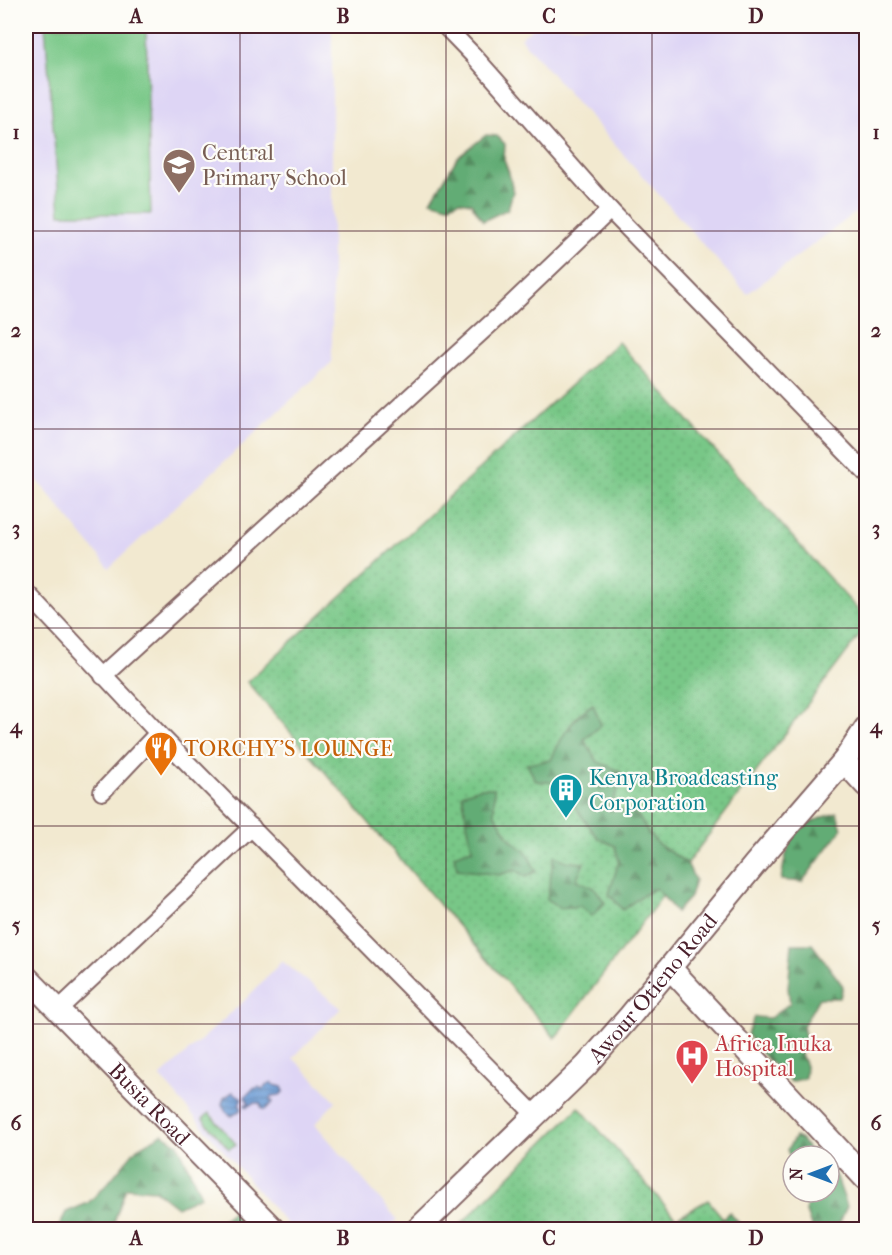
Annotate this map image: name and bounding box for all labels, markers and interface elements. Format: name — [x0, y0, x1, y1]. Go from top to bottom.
text: A — [128, 5, 144, 28]
text: B — [336, 5, 350, 28]
text: C — [542, 5, 556, 28]
text: D — [748, 5, 764, 28]
text: 1 — [12, 121, 20, 144]
text: 1 — [872, 121, 880, 144]
place label: Central Primary School — [202, 140, 347, 191]
school or university icon: Central Primary School — [161, 147, 197, 194]
text: 2 — [11, 319, 21, 342]
text: 2 — [871, 319, 881, 342]
text: 3 — [12, 517, 20, 540]
text: 3 — [872, 517, 880, 540]
text: 4 — [9, 715, 23, 739]
text: 4 — [869, 715, 883, 739]
restaurant icon: TORCHY'S LOUNGE — [143, 730, 179, 777]
place label: TORCHY'S LOUNGE — [184, 736, 393, 762]
place label: Kenya Broadcasting Corporation — [589, 765, 778, 816]
building icon: Kenya Broadcasting Corporation — [548, 772, 584, 819]
street label: Awour Otieno Road — [582, 908, 724, 1069]
text: 5 — [12, 914, 21, 937]
text: 5 — [872, 914, 881, 937]
place label: Africa Inuka Hospital — [714, 1031, 833, 1082]
hospital icon: Africa Inuka Hospital — [674, 1038, 710, 1085]
street label: Busia Road — [103, 1057, 196, 1152]
text: 6 — [11, 1112, 23, 1135]
text: 6 — [871, 1112, 883, 1135]
north arrow — [781, 1144, 841, 1204]
text: N — [787, 1167, 806, 1180]
text: A — [128, 1227, 144, 1250]
text: B — [336, 1227, 350, 1250]
text: C — [542, 1227, 556, 1250]
text: D — [748, 1227, 764, 1250]

